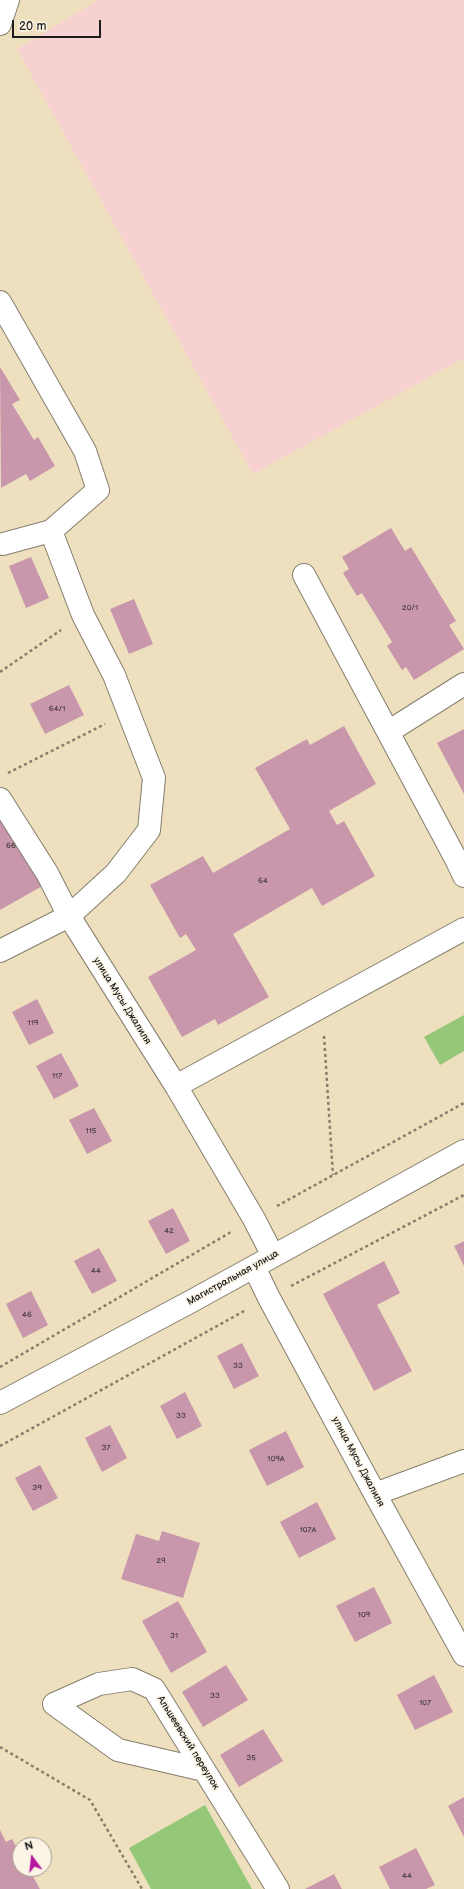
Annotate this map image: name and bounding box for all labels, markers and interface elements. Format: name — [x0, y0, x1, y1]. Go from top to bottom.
scale bar — [14, 12, 103, 38]
text: 20 m — [19, 19, 46, 34]
house number: 20/1 — [402, 603, 418, 613]
house number: 64/1 — [49, 704, 65, 714]
house number: 66 — [6, 841, 16, 851]
house number: 64 — [258, 876, 268, 886]
street label: улица Мусы Джалиля — [90, 955, 154, 1047]
house number: 119 — [28, 1018, 38, 1028]
house number: 117 — [52, 1071, 62, 1081]
house number: 115 — [86, 1126, 96, 1136]
house number: 42 — [164, 1226, 174, 1236]
street label: Магистральная улица — [185, 1248, 281, 1308]
house number: 44 — [91, 1266, 101, 1276]
house number: 46 — [22, 1310, 32, 1320]
house number: 33 — [233, 1361, 243, 1371]
house number: 33 — [176, 1411, 186, 1421]
street label: улица Мусы Джалиля — [329, 1415, 387, 1509]
house number: 37 — [102, 1443, 110, 1453]
house number: 109А — [267, 1454, 285, 1464]
house number: 39 — [32, 1483, 42, 1493]
house number: 107А — [300, 1525, 316, 1535]
house number: 29 — [156, 1556, 166, 1566]
house number: 109 — [358, 1610, 370, 1620]
house number: 31 — [170, 1631, 178, 1641]
house number: 33 — [210, 1691, 220, 1701]
street label: Альшеевский переулок — [154, 1694, 222, 1792]
house number: 107 — [419, 1698, 431, 1708]
house number: 35 — [246, 1753, 256, 1763]
north arrow — [12, 1837, 52, 1877]
text: N — [23, 1839, 35, 1853]
house number: 44 — [402, 1871, 412, 1881]

